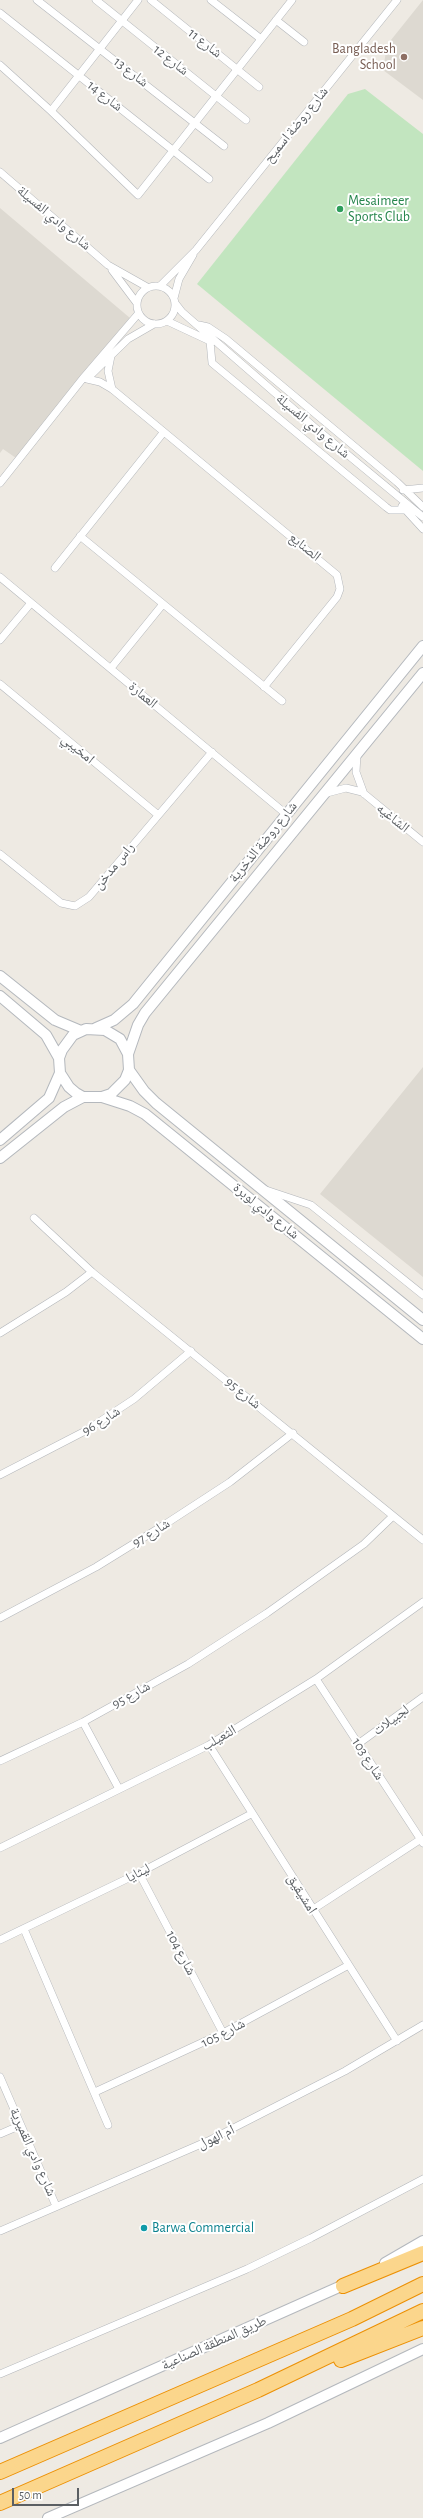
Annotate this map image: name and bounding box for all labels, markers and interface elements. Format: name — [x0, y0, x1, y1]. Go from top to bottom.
street label: شارع 11 — [185, 25, 225, 61]
street label: شارع 12 — [150, 41, 192, 79]
place label: Bangladesh School — [332, 41, 396, 74]
marker: Bangladesh School — [399, 52, 409, 62]
street label: شارع 13 — [110, 53, 152, 91]
street label: شارع 14 — [84, 77, 126, 115]
street label: شارع روضة اسميح — [260, 83, 332, 167]
street label: شارع وادي الفسيلة — [14, 182, 94, 254]
place label: Mesaimeer Sports Club — [348, 193, 410, 226]
marker: Mesaimeer Sports Club — [335, 204, 345, 214]
street label: شارع وادي الفسيلة — [273, 390, 353, 462]
street label: الصنايع — [286, 529, 324, 565]
street label: العمارة — [125, 678, 161, 712]
street label: امخيبي — [58, 730, 98, 768]
street label: شارع روضة الذخرية — [225, 798, 301, 886]
street label: الشاغيه — [373, 800, 413, 836]
street label: راس مدخن — [90, 839, 138, 893]
street label: شارع وادي لوبرة — [230, 1179, 302, 1243]
street label: شارع 95 — [222, 1373, 264, 1413]
street label: شارع 96 — [79, 1403, 123, 1439]
street label: شارع 97 — [129, 1515, 173, 1551]
street label: شارع 95 — [109, 1678, 153, 1712]
street label: لجبيلات — [370, 1701, 412, 1739]
street label: الثعيلب — [199, 1721, 239, 1755]
street label: شارع 103 — [348, 1735, 388, 1783]
street label: ليثايا — [123, 1860, 153, 1886]
street label: امشيقيق — [283, 1871, 321, 1917]
street label: شارع 104 — [162, 1928, 200, 1978]
street label: شارع 105 — [198, 2015, 248, 2051]
street label: شارع وادي القميرية — [6, 2105, 60, 2199]
street label: أم الهول — [195, 2121, 237, 2153]
place label: Barwa Commercial — [152, 2220, 254, 2236]
marker: Barwa Commercial — [139, 2223, 149, 2233]
street label: طريق المنطقة الصناعية — [159, 2312, 269, 2374]
scale bar — [14, 2480, 81, 2506]
text: 50 m — [19, 2489, 42, 2501]

